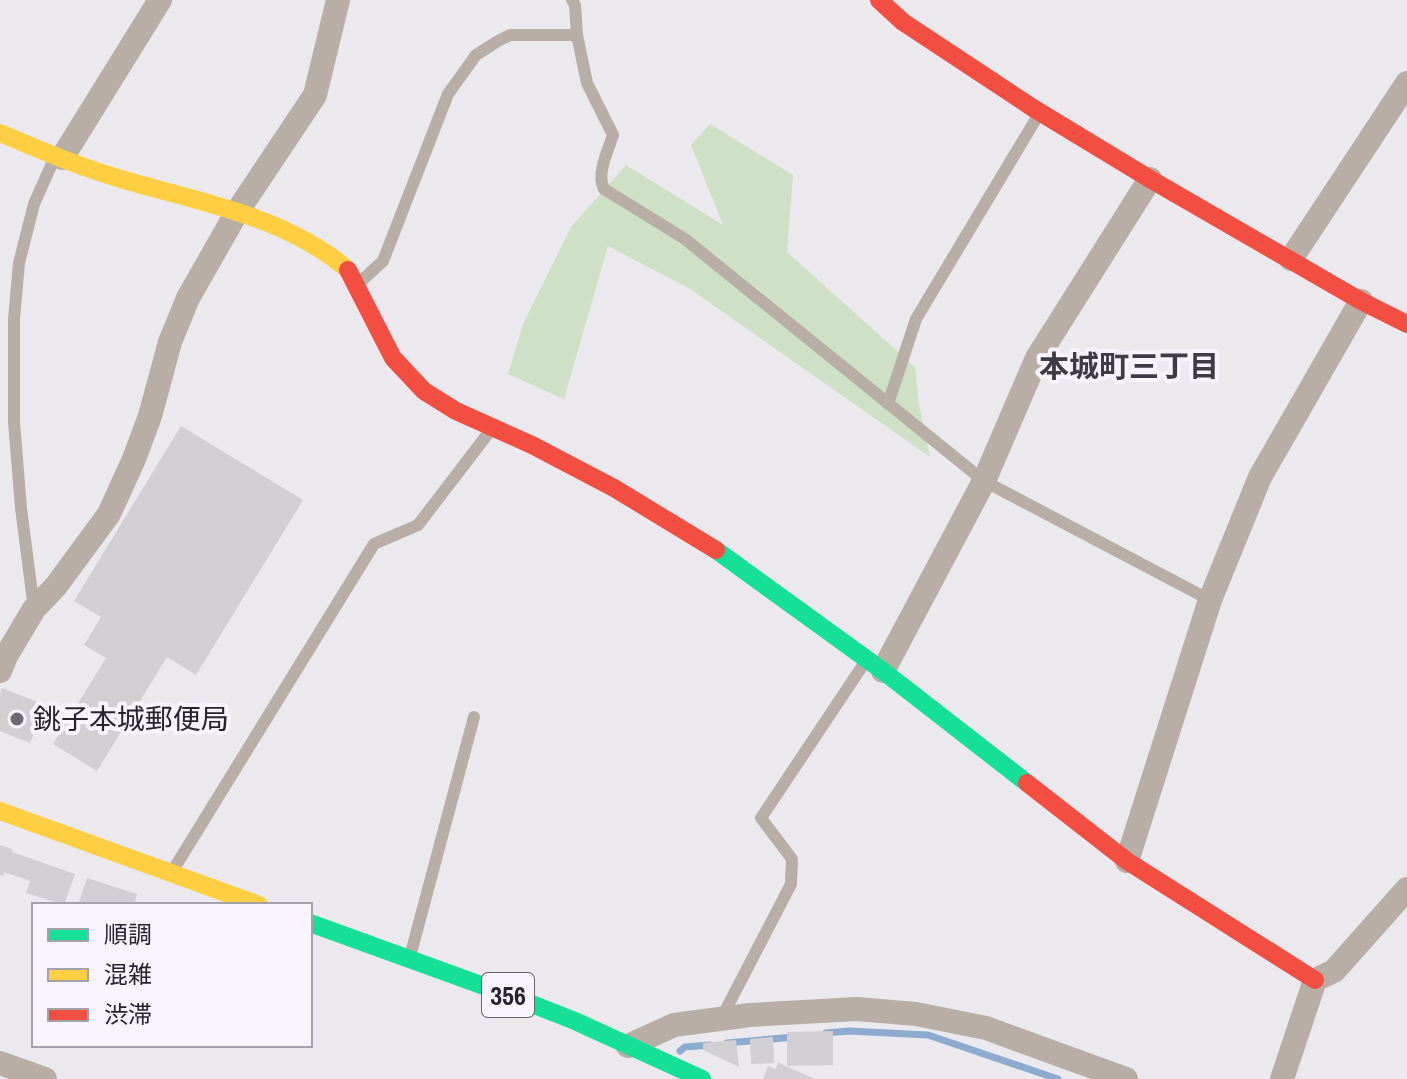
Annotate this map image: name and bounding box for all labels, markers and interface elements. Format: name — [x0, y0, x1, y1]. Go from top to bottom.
district label: 本城町三丁目 — [1039, 346, 1219, 386]
place label: 銚子本城郵便局 — [33, 700, 229, 738]
marker: 銚子本城郵便局 — [8, 710, 26, 728]
legend — [32, 903, 312, 1047]
text: 順調 — [104, 918, 152, 950]
text: 混雑 — [104, 958, 152, 990]
road number: 356 — [482, 973, 534, 1017]
text: 渋滞 — [104, 998, 152, 1030]

